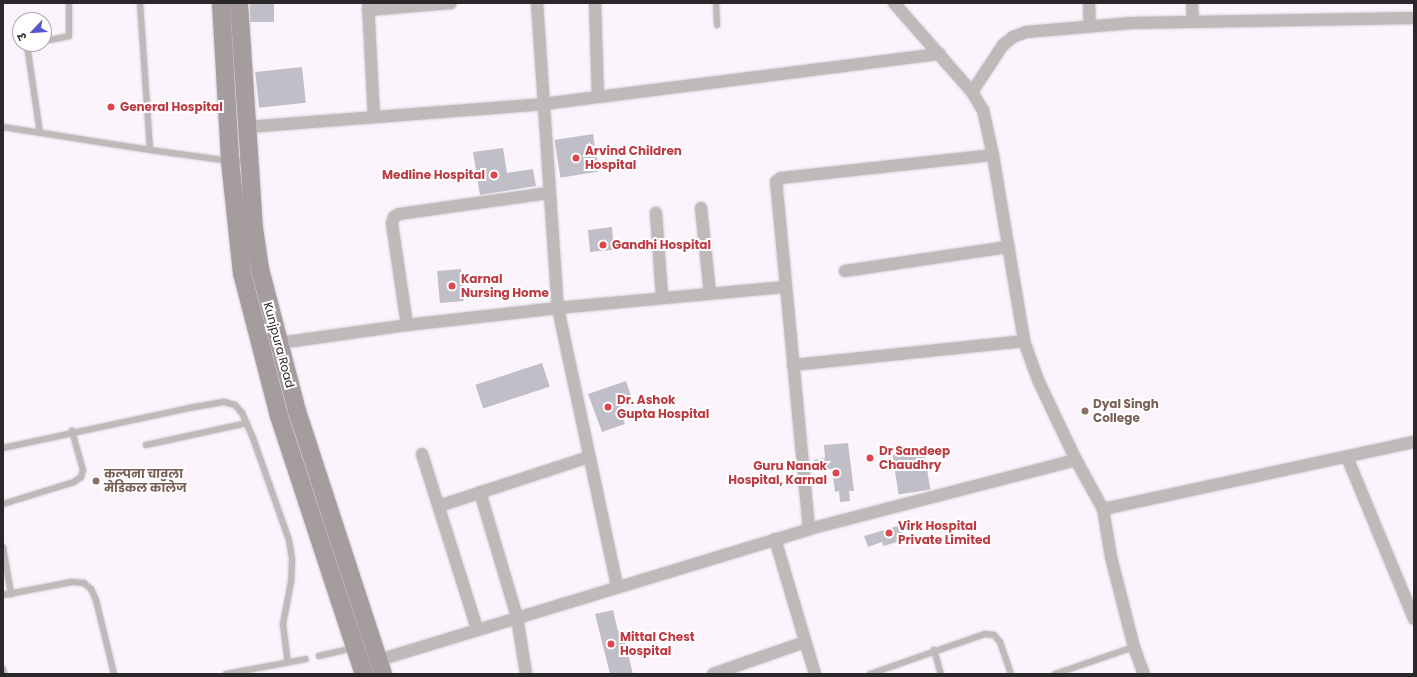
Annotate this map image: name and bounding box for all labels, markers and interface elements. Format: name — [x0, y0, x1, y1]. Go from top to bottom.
north arrow — [12, 12, 52, 52]
text: उ — [13, 30, 31, 43]
place label: General Hospital — [120, 100, 223, 114]
marker: General Hospital — [105, 101, 117, 113]
place label: Arvind Children Hospital — [585, 144, 682, 172]
marker: Arvind Children Hospital — [570, 152, 582, 164]
place label: Medline Hospital — [382, 168, 485, 182]
marker: Medline Hospital — [488, 169, 500, 181]
place label: Gandhi Hospital — [612, 238, 711, 252]
marker: Gandhi Hospital — [597, 239, 609, 251]
place label: Karnal Nursing Home — [461, 272, 549, 300]
marker: Karnal Nursing Home — [446, 280, 458, 292]
street label: Kunjpura Road — [261, 300, 297, 390]
place label: Dr. Ashok Gupta Hospital — [617, 393, 709, 421]
place label: Dyal Singh College — [1093, 397, 1159, 425]
marker: Dr. Ashok Gupta Hospital — [602, 401, 614, 413]
marker: Dyal Singh College — [1080, 406, 1090, 416]
place label: Dr Sandeep Chaudhry — [879, 444, 950, 472]
marker: Dr Sandeep Chaudhry — [864, 452, 876, 464]
place label: Guru Nanak Hospital, Karnal — [728, 459, 827, 487]
place label: कल्पना चावला मेडिकल कॉलेज — [104, 467, 187, 495]
marker: Guru Nanak Hospital, Karnal — [830, 467, 842, 479]
marker: कल्पना चावला मेडिकल कॉलेज — [91, 476, 101, 486]
place label: Virk Hospital Private Limited — [898, 519, 991, 547]
marker: Virk Hospital Private Limited — [883, 527, 895, 539]
place label: Mittal Chest Hospital — [620, 630, 695, 658]
marker: Mittal Chest Hospital — [605, 638, 617, 650]

